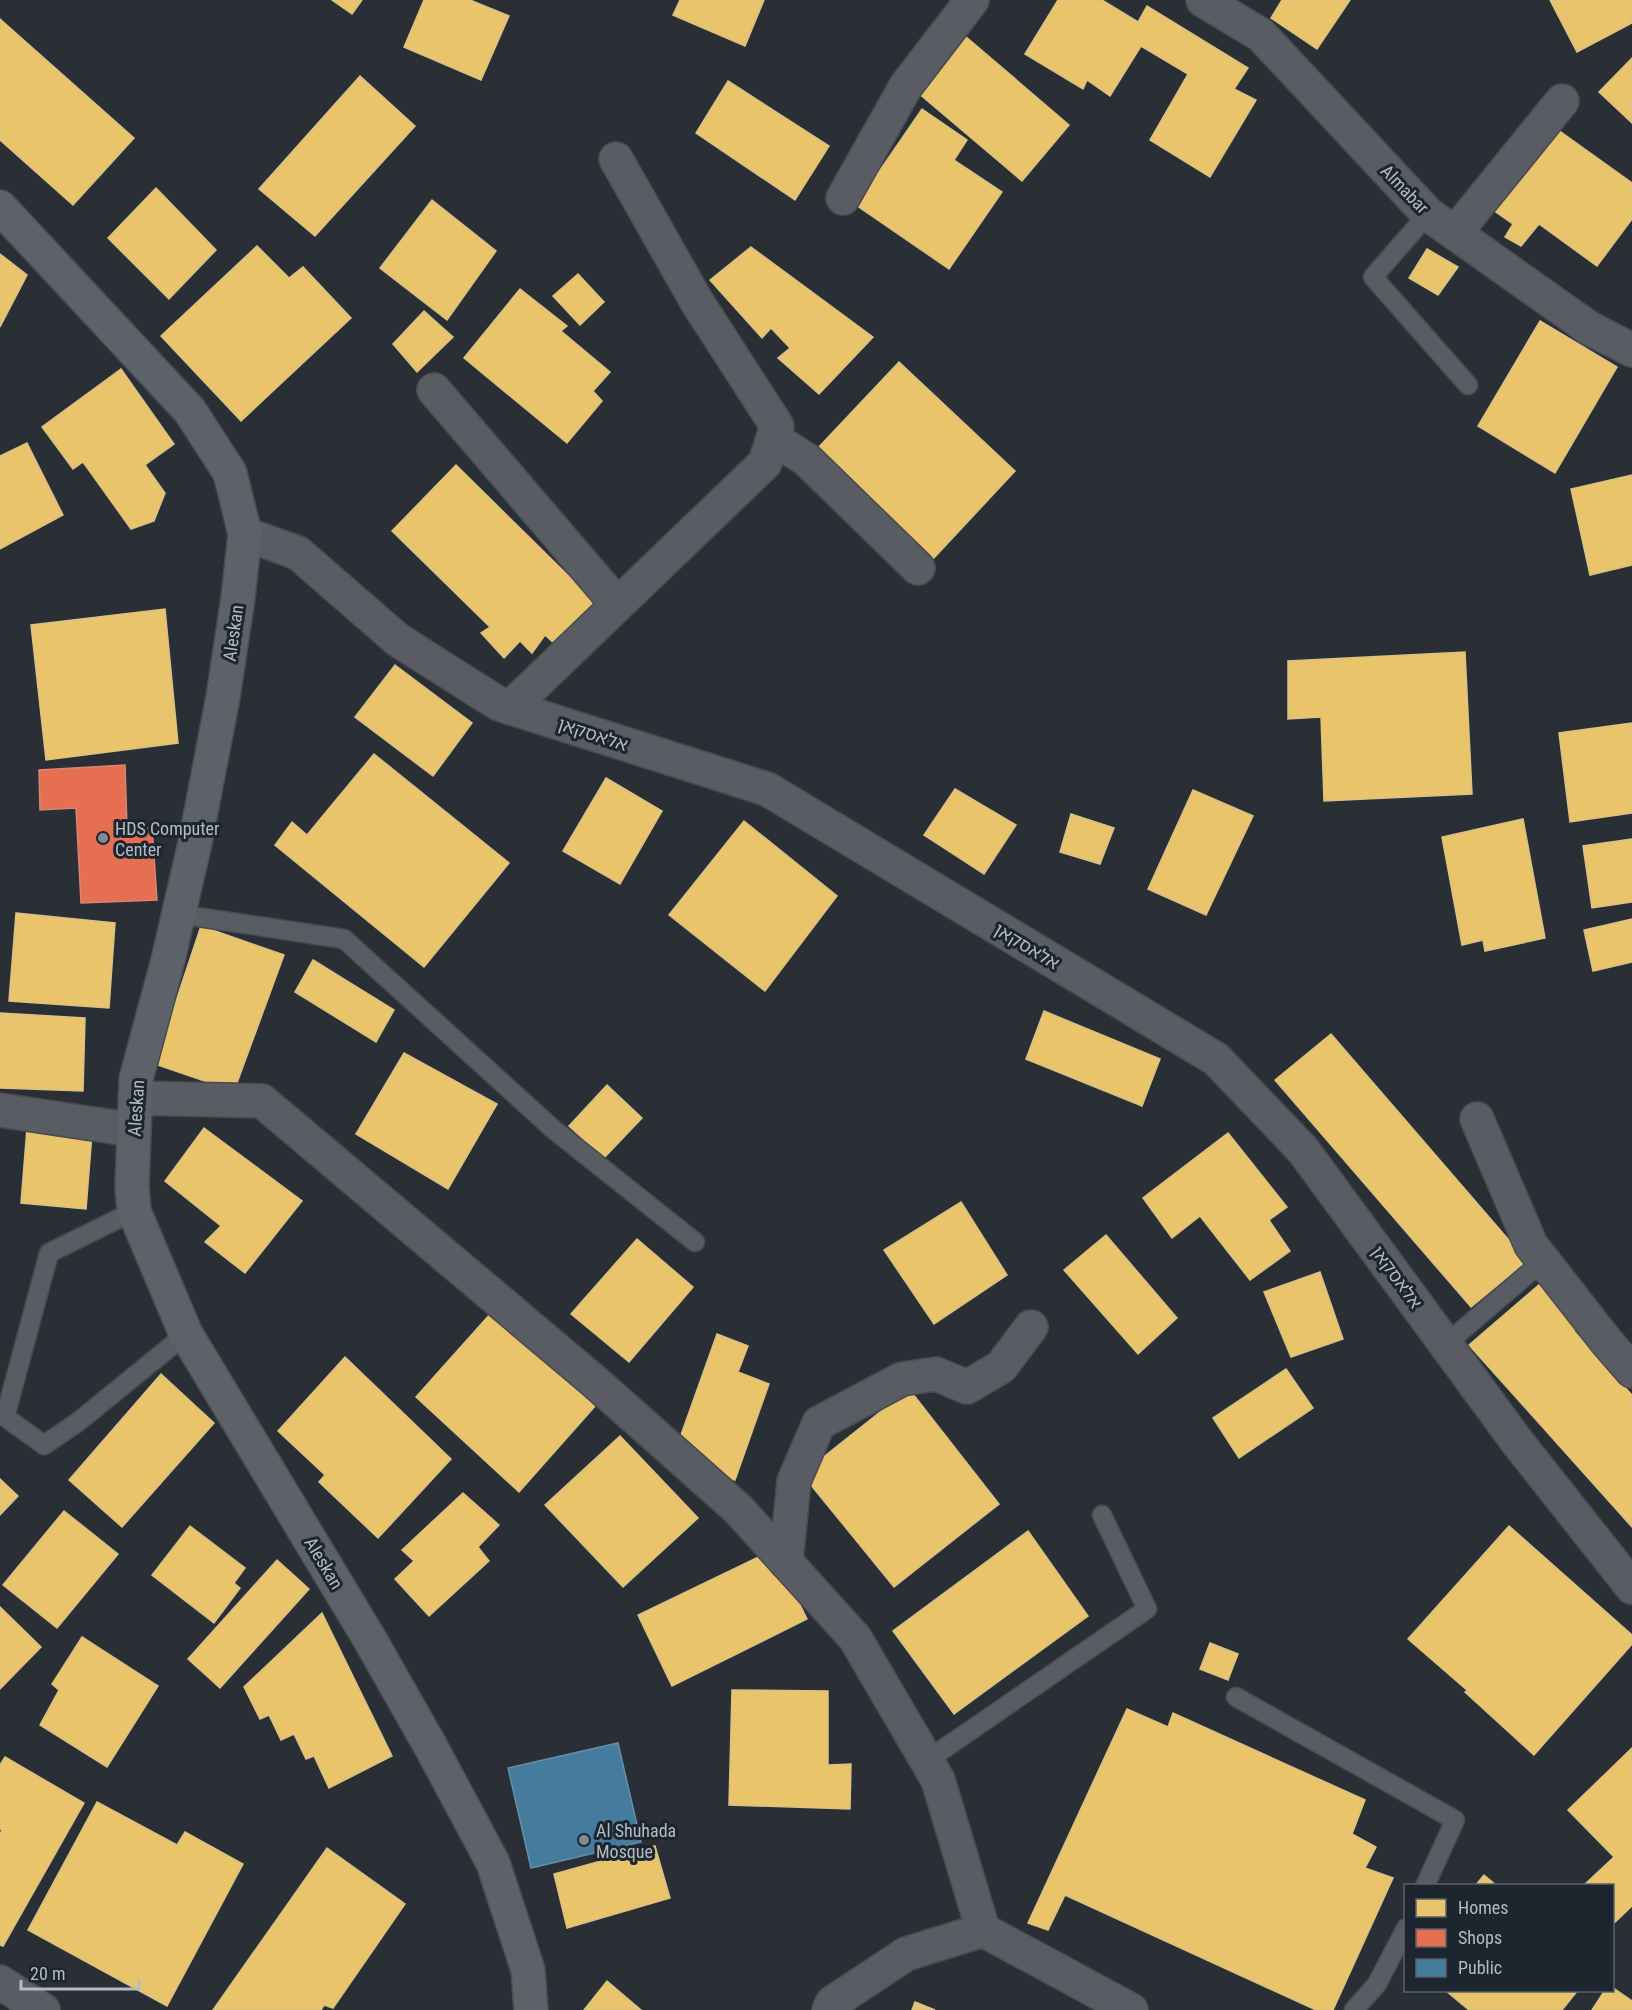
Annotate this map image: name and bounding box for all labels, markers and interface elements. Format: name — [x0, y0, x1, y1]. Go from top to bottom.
street label: Almabar — [1377, 160, 1434, 218]
street label: Aleskan — [219, 604, 247, 662]
street label: אלאסקאן — [555, 713, 631, 755]
place label: HDS Computer Center — [115, 818, 220, 860]
marker: HDS Computer Center — [96, 831, 110, 845]
street label: אלאסקאן — [991, 918, 1063, 974]
street label: Aleskan — [124, 1079, 148, 1137]
street label: אלאסקאן — [1367, 1242, 1427, 1312]
street label: Aleskan — [300, 1533, 348, 1593]
place label: Al Shuhada Mosque — [596, 1820, 676, 1862]
marker: Al Shuhada Mosque — [577, 1833, 591, 1847]
legend — [1404, 1884, 1614, 1992]
text: Homes — [1458, 1897, 1508, 1918]
text: Shops — [1458, 1927, 1502, 1948]
scale bar — [21, 1953, 140, 1991]
text: Public — [1458, 1957, 1502, 1978]
text: 20 m — [30, 1963, 65, 1984]

